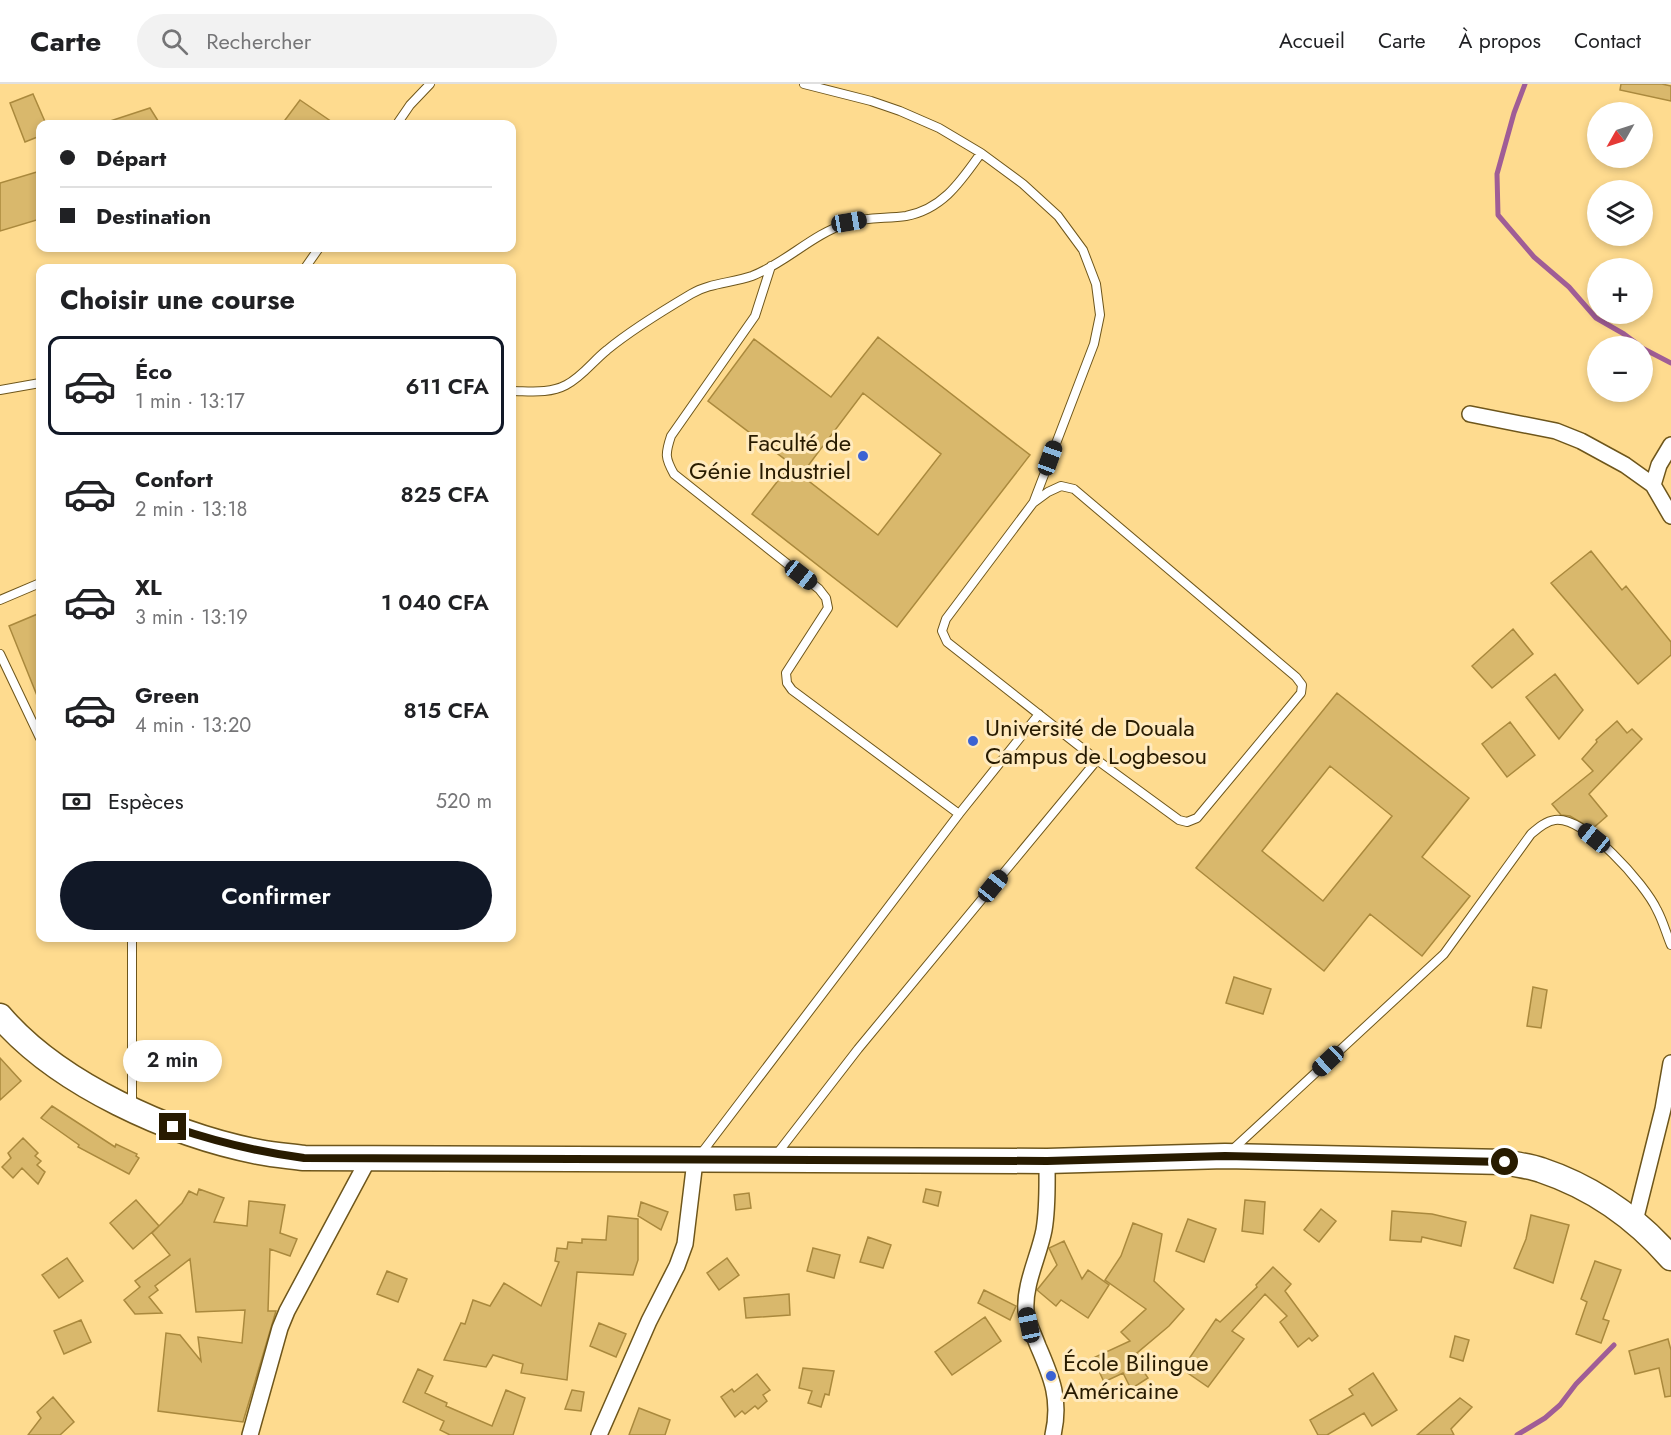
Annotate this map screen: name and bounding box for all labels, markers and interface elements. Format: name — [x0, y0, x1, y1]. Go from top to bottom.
search box — [137, 14, 557, 68]
text: Carte — [30, 21, 101, 62]
icon: search — [158, 25, 191, 58]
text: Rechercher — [206, 25, 311, 57]
text: Accueil — [1279, 26, 1345, 56]
text: Carte — [1378, 26, 1426, 56]
text: À propos — [1459, 26, 1541, 56]
text: Contact — [1574, 26, 1641, 56]
north arrow — [1587, 102, 1653, 168]
map controls — [1587, 102, 1653, 402]
text: Départ — [96, 142, 166, 174]
button: layers — [1587, 180, 1653, 246]
text: Destination — [96, 200, 211, 232]
car — [830, 210, 868, 234]
button: + — [1587, 258, 1653, 324]
text: Choisir une course — [60, 280, 295, 319]
button: − — [1587, 336, 1653, 402]
text: Éco — [135, 355, 172, 387]
icon: car — [63, 359, 117, 413]
text: 611 CFA — [406, 370, 489, 402]
text: 1 min · 13:17 — [135, 387, 245, 416]
place label: Faculté de Génie Industriel — [689, 425, 851, 488]
car — [1035, 438, 1065, 478]
marker: Faculté de Génie Industriel — [856, 449, 870, 463]
text: Confort — [135, 463, 213, 495]
icon: car — [63, 467, 117, 521]
text: 825 CFA — [400, 478, 489, 510]
text: 2 min · 13:18 — [135, 495, 248, 524]
car — [781, 557, 821, 593]
text: XL — [135, 571, 162, 603]
icon: car — [63, 575, 117, 629]
text: 1 040 CFA — [381, 586, 489, 618]
text: 3 min · 13:19 — [135, 603, 248, 632]
text: Green — [135, 679, 199, 711]
icon: car — [63, 683, 117, 737]
text: 815 CFA — [404, 694, 489, 726]
place label: Université de Douala Campus de Logbesou — [985, 710, 1207, 773]
text: 4 min · 13:20 — [135, 711, 251, 740]
marker: Université de Douala Campus de Logbesou — [966, 734, 980, 748]
icon: cash — [60, 785, 93, 818]
text: Espèces — [108, 785, 184, 817]
text: 520 m — [436, 787, 492, 816]
car — [1574, 820, 1614, 856]
button: Confirmer — [60, 861, 492, 930]
car — [975, 866, 1011, 906]
callout: 2 min — [124, 1040, 222, 1082]
car — [1309, 1042, 1347, 1080]
text: 2 min — [147, 1046, 198, 1075]
route end — [159, 1113, 186, 1140]
route start — [1491, 1148, 1518, 1175]
car — [1016, 1306, 1042, 1344]
place label: École Bilingue Américaine — [1063, 1345, 1209, 1408]
marker: École Bilingue Américaine — [1044, 1369, 1058, 1383]

